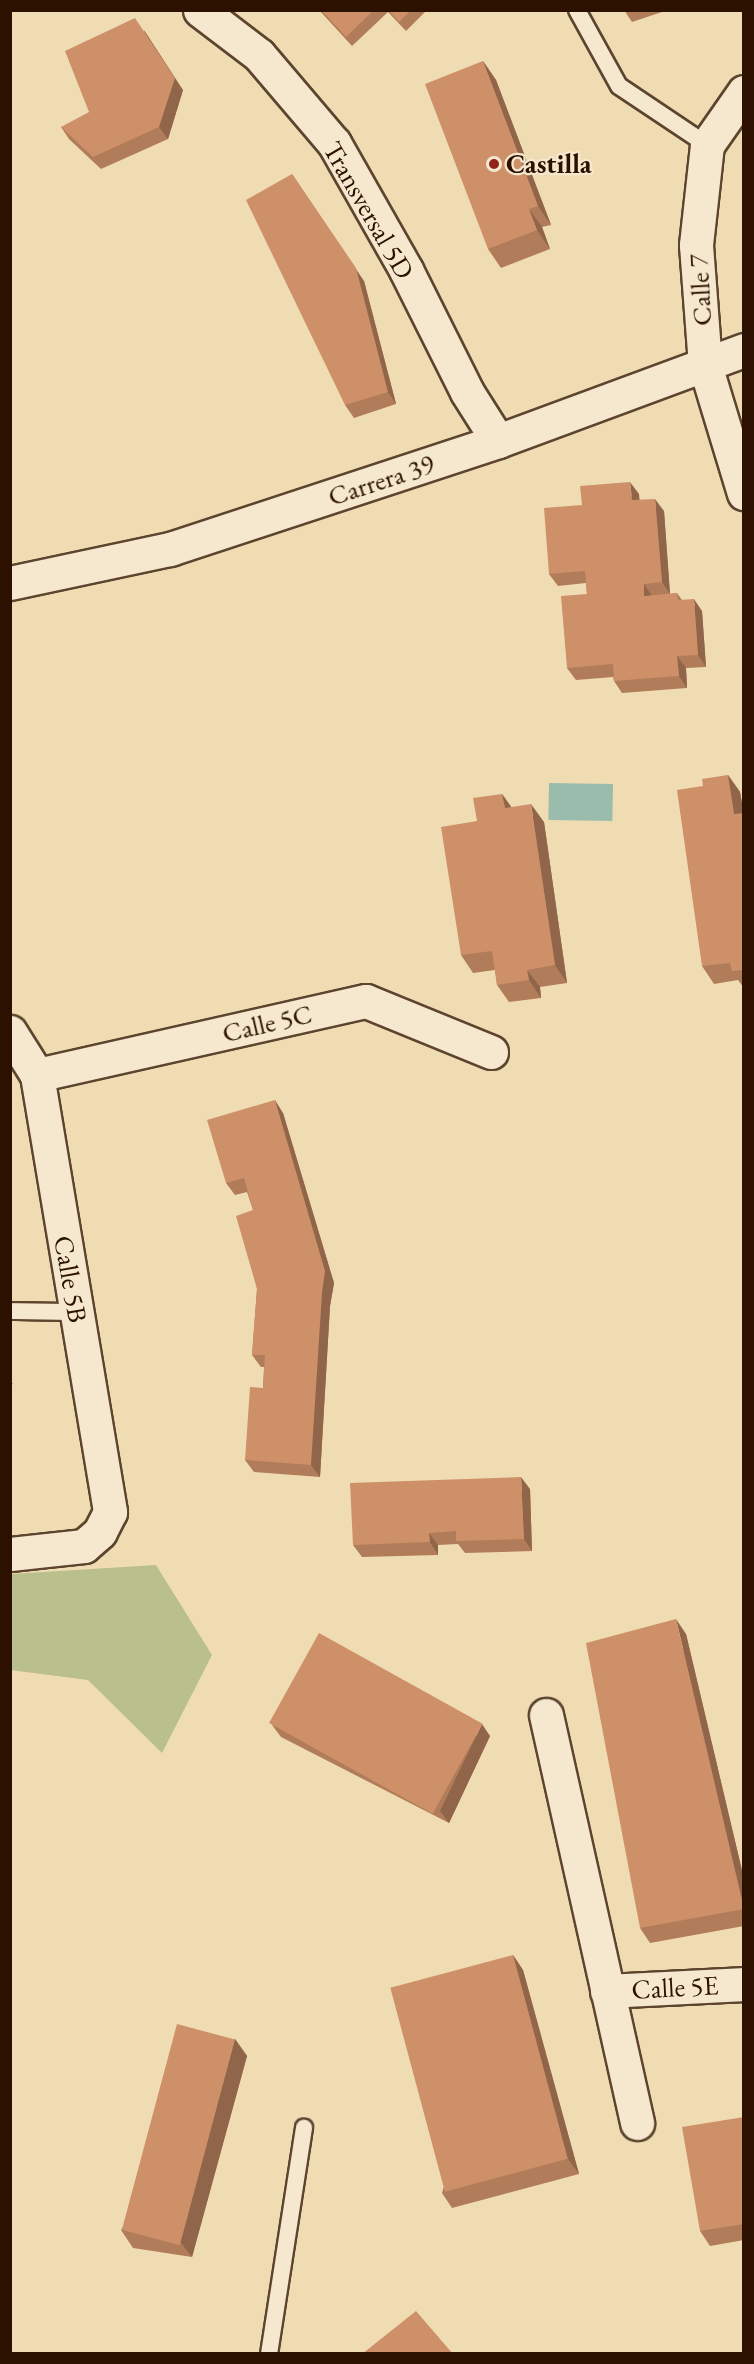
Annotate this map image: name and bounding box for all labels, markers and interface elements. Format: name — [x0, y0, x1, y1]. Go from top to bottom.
street label: Transversal 5D — [317, 135, 421, 285]
place label: Castilla — [506, 148, 592, 180]
marker: Castilla — [487, 157, 501, 171]
street label: Calle 7 — [682, 253, 718, 327]
street label: Carrera 39 — [324, 448, 438, 512]
street label: Calle 5C — [219, 997, 315, 1049]
street label: Calle 5B — [47, 1233, 95, 1325]
street label: Calle 5E — [631, 1969, 719, 2005]

